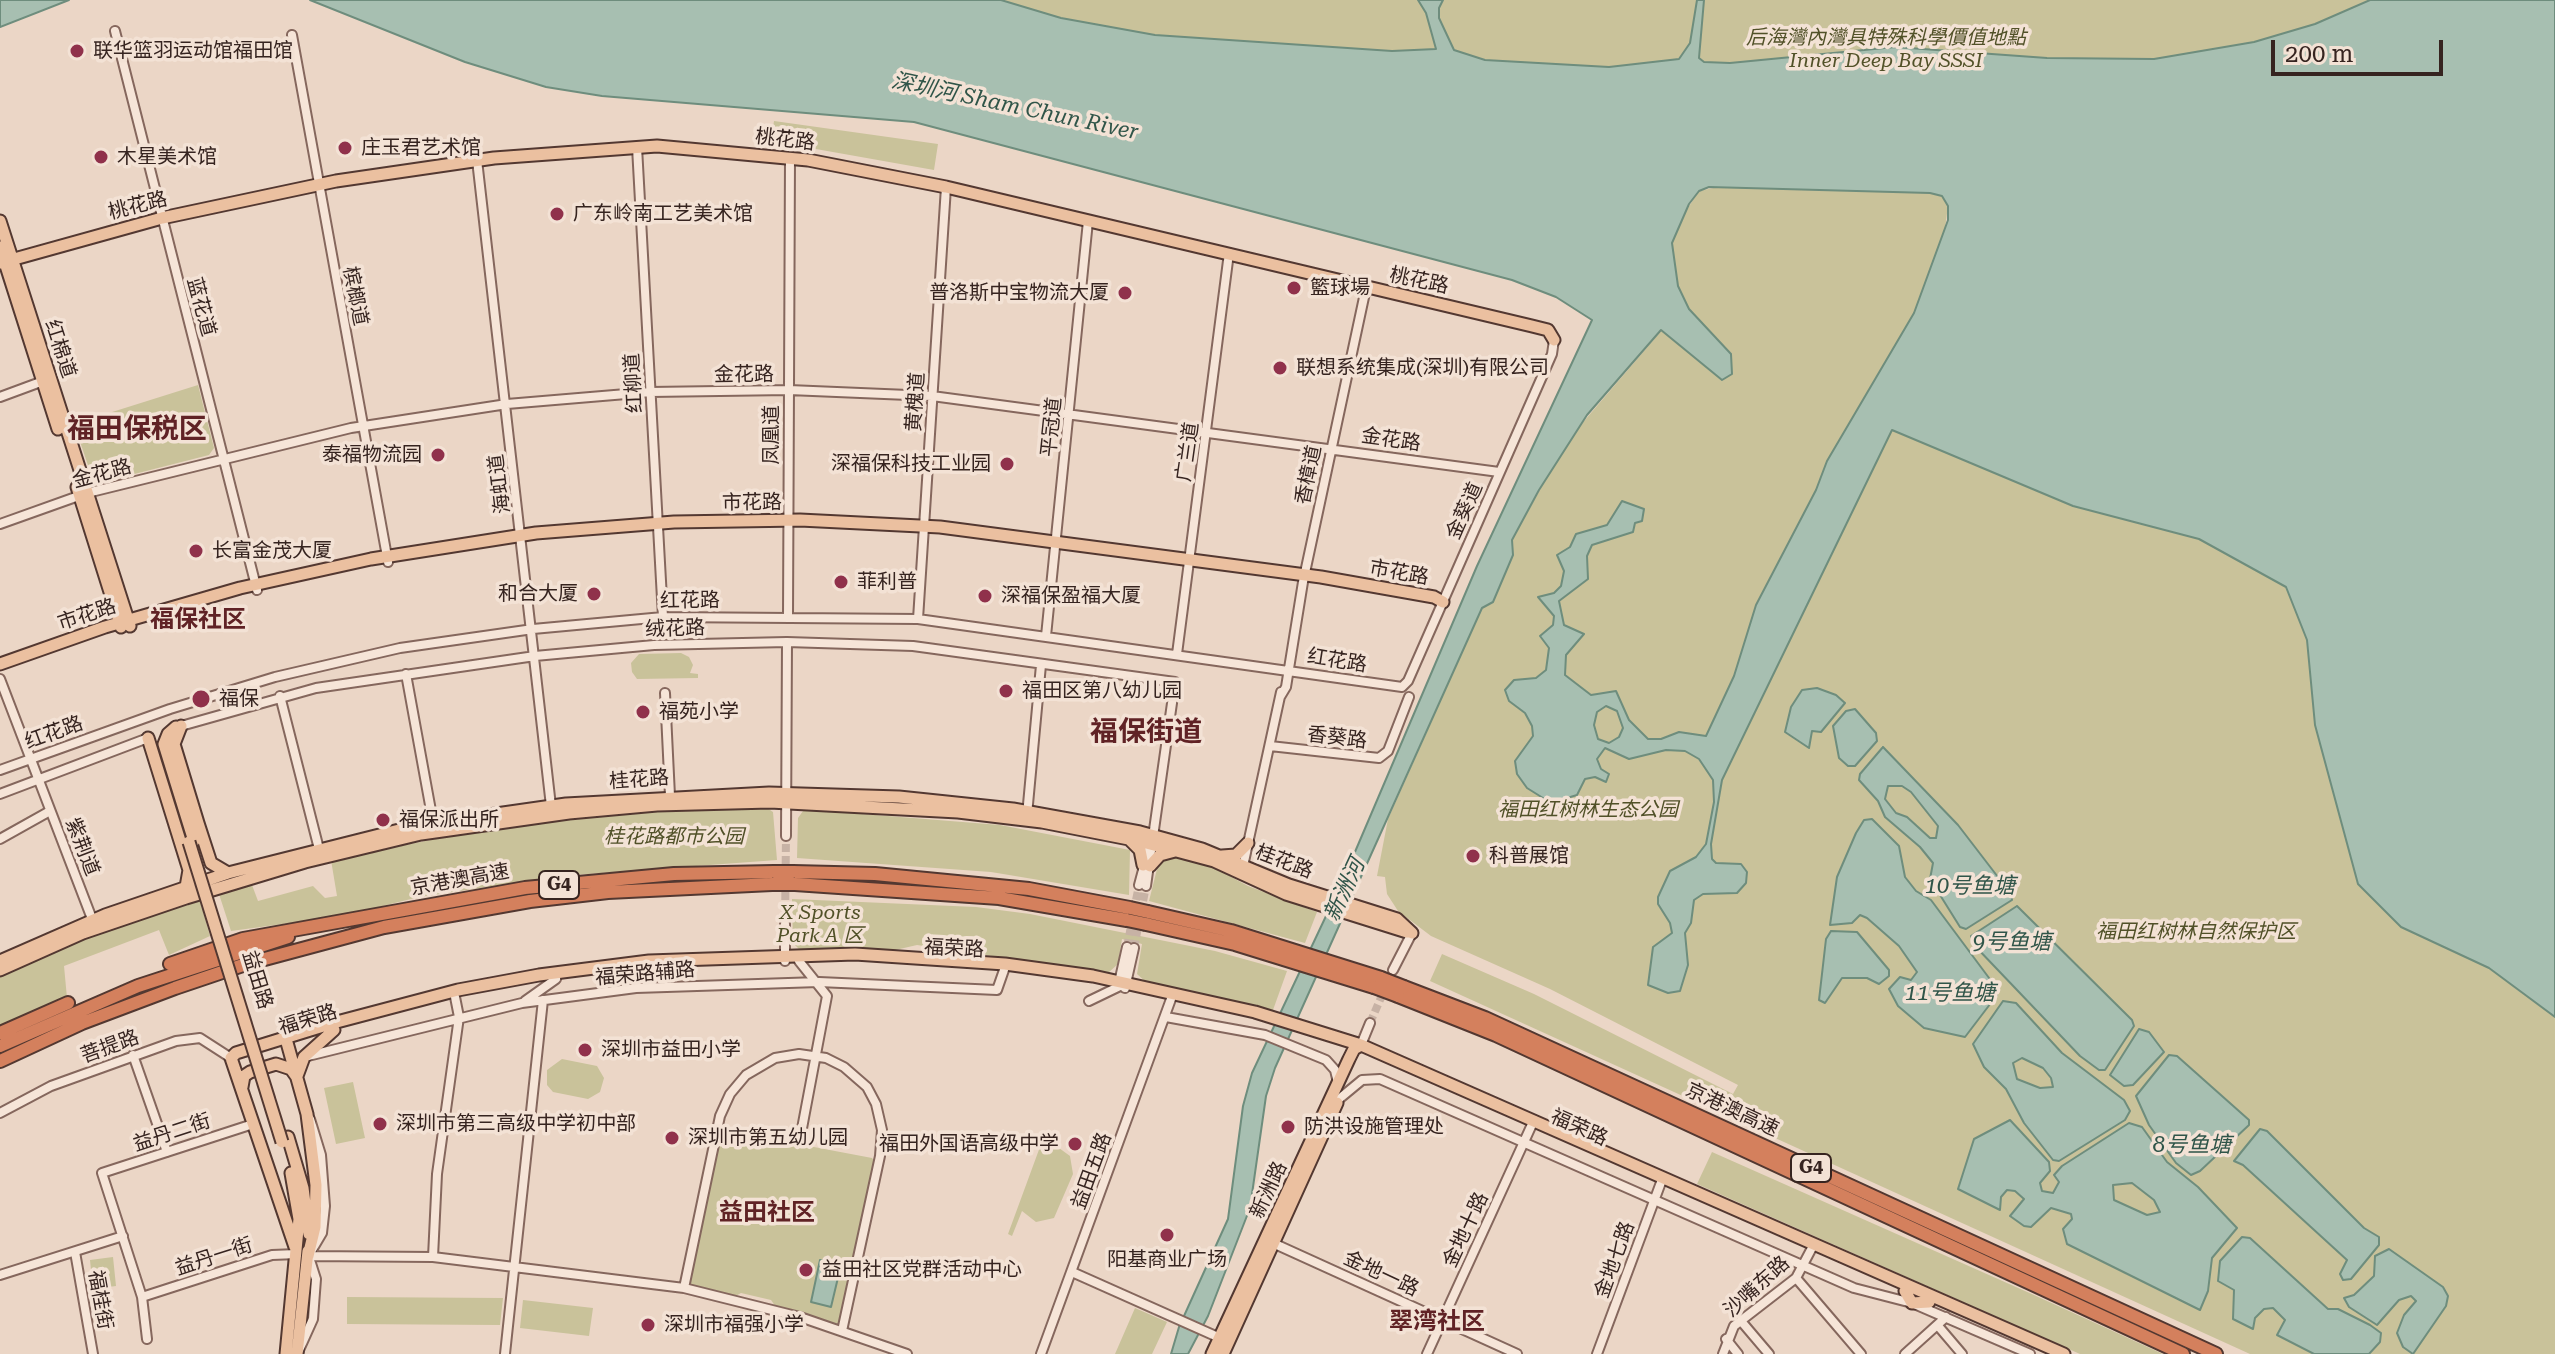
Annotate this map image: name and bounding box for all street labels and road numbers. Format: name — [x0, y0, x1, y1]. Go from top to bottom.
street label: 桃花路 — [754, 124, 816, 156]
street label: 桃花路 — [106, 187, 170, 225]
street label: 桃花路 — [1387, 263, 1451, 299]
street label: 槟榔道 — [337, 264, 373, 328]
street label: 蓝花道 — [182, 275, 220, 339]
street label: 红棉道 — [39, 317, 81, 381]
street label: 红柳道 — [620, 352, 648, 414]
street label: 金花路 — [714, 362, 774, 388]
street label: 黄槐道 — [902, 371, 930, 433]
street label: 平冠道 — [1037, 396, 1067, 458]
street label: 凤凰道 — [760, 405, 784, 465]
street label: 广兰道 — [1172, 421, 1204, 483]
street label: 金花路 — [1360, 424, 1422, 456]
street label: 香樟道 — [1291, 443, 1327, 507]
street label: 海虹道 — [484, 453, 516, 515]
street label: 金花路 — [70, 455, 134, 493]
street label: 金葵道 — [1442, 479, 1488, 543]
street label: 市花路 — [722, 490, 782, 516]
street label: 市花路 — [1367, 556, 1431, 590]
street label: 红花路 — [660, 588, 720, 614]
street label: 市花路 — [55, 594, 119, 636]
street label: 绒花路 — [645, 616, 705, 642]
street label: 红花路 — [1305, 644, 1369, 678]
street label: 红花路 — [22, 711, 86, 755]
street label: 香葵路 — [1306, 722, 1368, 754]
street label: 桂花路 — [608, 766, 670, 794]
street label: 紫荆道 — [60, 815, 104, 879]
street label: 桂花路 — [1252, 840, 1316, 884]
street label: 京港澳高速 — [409, 859, 511, 901]
road number: G4 — [539, 871, 579, 899]
street label: 福荣路 — [923, 935, 985, 963]
street label: 益田路 — [237, 948, 277, 1012]
street label: 福荣路辅路 — [594, 958, 696, 990]
street label: 福荣路 — [276, 1000, 340, 1040]
street label: 菩提路 — [78, 1025, 142, 1069]
street label: 京港澳高速 — [1682, 1078, 1782, 1142]
street label: 福荣路 — [1547, 1105, 1611, 1151]
street label: 益丹二街 — [130, 1109, 214, 1157]
street label: 益田五路 — [1067, 1129, 1117, 1213]
road number: G4 — [1791, 1154, 1831, 1182]
street label: 新洲路 — [1245, 1158, 1293, 1222]
street label: 金地十路 — [1438, 1189, 1494, 1271]
street label: 金地七路 — [1590, 1218, 1640, 1302]
street label: 益丹一街 — [172, 1233, 256, 1281]
street label: 金地一路 — [1340, 1246, 1422, 1302]
street label: 沙嘴东路 — [1719, 1251, 1795, 1323]
street label: 福桂街 — [83, 1268, 117, 1332]

